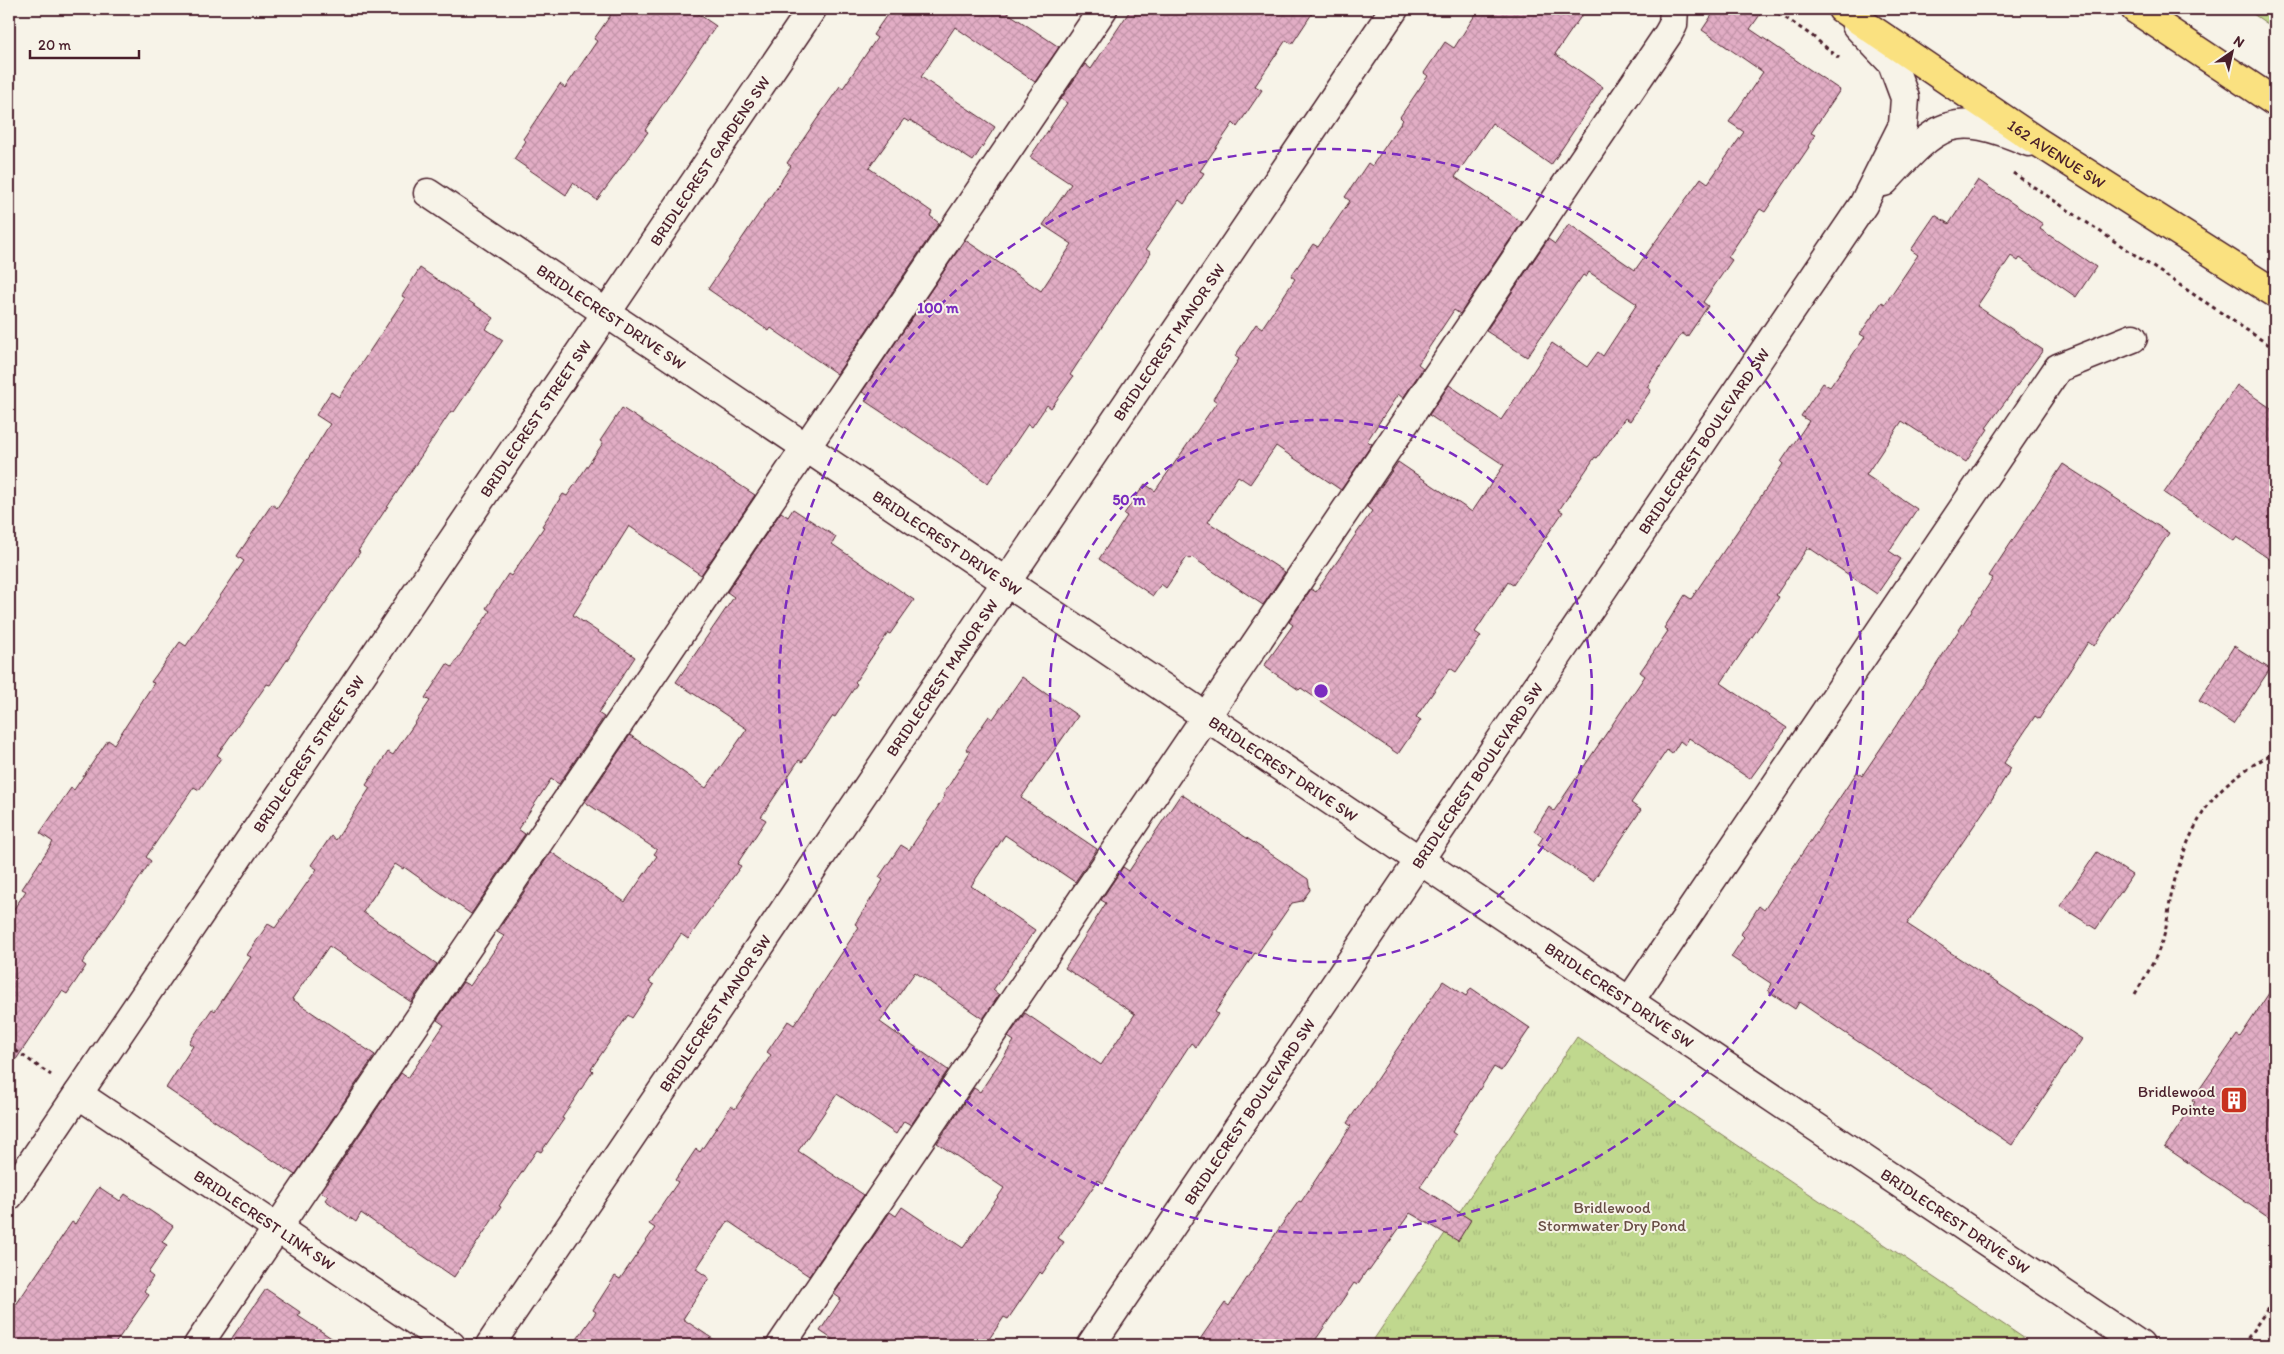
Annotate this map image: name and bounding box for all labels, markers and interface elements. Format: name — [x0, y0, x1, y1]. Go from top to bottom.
scale bar — [30, 28, 139, 60]
north arrow — [2206, 28, 2256, 78]
text: N — [2230, 32, 2248, 51]
text: 20 m — [38, 36, 72, 54]
street label: BRIDLECREST GARDENS SW — [645, 72, 774, 249]
street label: 162 AVENUE SW — [2004, 115, 2110, 192]
street label: BRIDLECREST MANOR SW — [1109, 259, 1229, 424]
street label: BRIDLECREST DRIVE SW — [533, 260, 690, 373]
text: 100 m — [917, 299, 959, 317]
street label: BRIDLECREST STREET SW — [475, 336, 595, 500]
street label: BRIDLECREST BOULEVARD SW — [1634, 344, 1773, 537]
street label: BRIDLECREST DRIVE SW — [869, 486, 1026, 600]
text: 50 m — [1112, 491, 1146, 509]
street label: BRIDLECREST MANOR SW — [882, 595, 1002, 760]
street label: BRIDLECREST STREET SW — [248, 671, 368, 836]
street label: BRIDLECREST BOULEVARD SW — [1407, 678, 1547, 872]
centre of rings — [1312, 682, 1330, 700]
street label: BRIDLECREST DRIVE SW — [1205, 712, 1362, 826]
street label: BRIDLECREST MANOR SW — [655, 930, 775, 1095]
street label: BRIDLECREST DRIVE SW — [1541, 938, 1698, 1052]
street label: BRIDLECREST BOULEVARD SW — [1179, 1015, 1319, 1208]
place label: Bridlewood Pointe — [2138, 1082, 2215, 1119]
building icon: Bridlewood Pointe — [2219, 1085, 2249, 1115]
street label: BRIDLECREST DRIVE SW — [1877, 1164, 2034, 1278]
street label: BRIDLECREST LINK SW — [191, 1165, 339, 1274]
park label: Bridlewood Stormwater Dry Pond — [1538, 1198, 1686, 1235]

